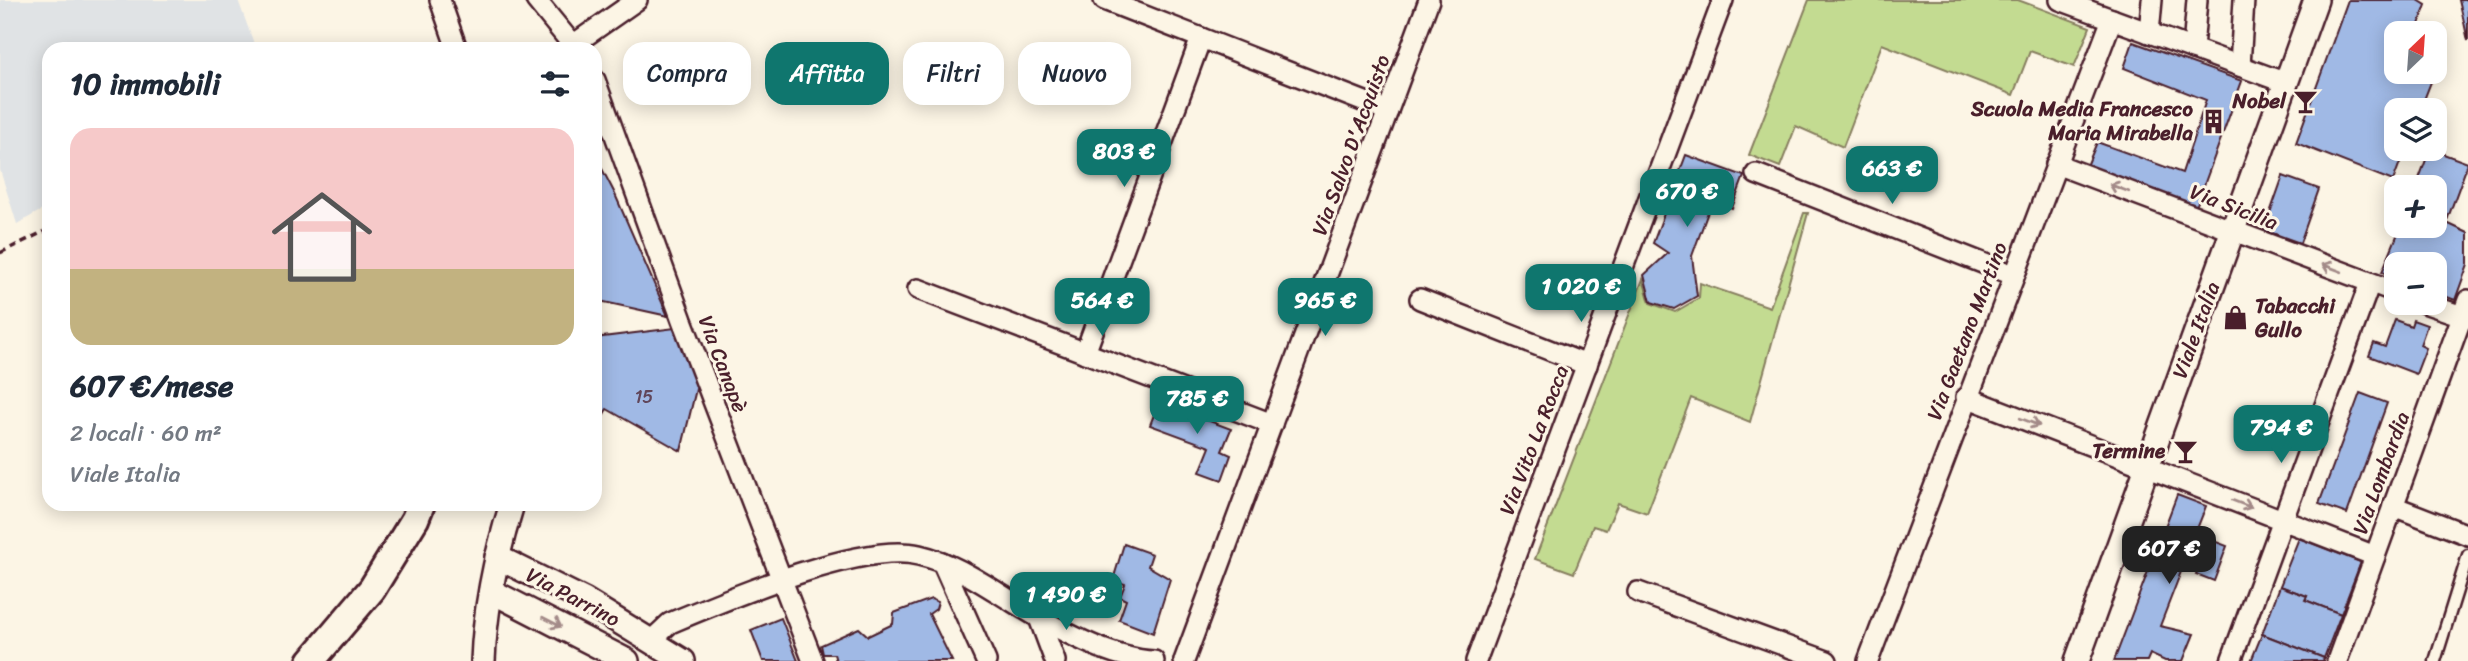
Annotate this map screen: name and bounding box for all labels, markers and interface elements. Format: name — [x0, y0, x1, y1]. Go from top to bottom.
north arrow — [2384, 21, 2446, 84]
map controls — [2384, 21, 2447, 315]
chip: Compra — [623, 42, 751, 105]
chip: Affitta — [765, 42, 889, 105]
chip: Filtri — [903, 42, 1004, 105]
chip: Nuovo — [1018, 42, 1131, 105]
street label: Via Salvo D'Acquisto — [1301, 49, 1401, 241]
text: 10 immobili — [70, 57, 220, 111]
icon: filters — [536, 65, 574, 103]
place label: Nobel — [2231, 82, 2287, 120]
bar icon: Nobel — [2292, 87, 2320, 115]
place label: Scuola Media Francesco Maria Mirabella — [1970, 90, 2194, 152]
button: layers — [2384, 98, 2447, 161]
building icon: Scuola Media Francesco Maria Mirabella — [2199, 107, 2227, 135]
pin: 803 € — [1075, 130, 1173, 189]
text: 803 € — [1093, 131, 1155, 172]
pin: 663 € — [1843, 146, 1941, 206]
text: 663 € — [1862, 148, 1922, 189]
pin: 670 € — [1638, 170, 1736, 229]
text: 670 € — [1656, 171, 1718, 212]
street label: Via Sicilia — [2184, 173, 2284, 241]
icon: home — [259, 174, 385, 300]
button: + — [2384, 175, 2447, 238]
one-way arrow — [2109, 180, 2131, 193]
street label: Via Gaetano Martino — [1915, 236, 2019, 426]
button: − — [2384, 252, 2447, 315]
one-way arrow — [2321, 261, 2343, 274]
pin: 1 020 € — [1516, 264, 1646, 324]
text: 1 020 € — [1541, 266, 1621, 307]
street label: Viale Italia — [2161, 276, 2231, 384]
pin: 564 € — [1053, 278, 1151, 338]
pin: 965 € — [1276, 278, 1374, 338]
text: 564 € — [1071, 280, 1133, 321]
text: 965 € — [1294, 280, 1356, 321]
place label: Tabacchi Gullo — [2254, 287, 2336, 349]
shop icon: Tabacchi Gullo — [2221, 304, 2249, 332]
street label: Via Canapè — [687, 310, 759, 418]
text: 607 €/mese — [70, 359, 233, 413]
street label: Via Vito La Rocca — [1488, 359, 1580, 521]
pin: 785 € — [1148, 376, 1246, 436]
text: 785 € — [1166, 378, 1228, 419]
house number: 15 — [635, 381, 653, 413]
pin: 794 € — [2232, 406, 2330, 465]
street label: Via Lombardia — [2341, 406, 2421, 540]
text: 794 € — [2250, 407, 2312, 448]
text: 2 locali · 60 m² — [70, 413, 222, 454]
one-way arrow — [2018, 416, 2040, 429]
place label: Termine — [2092, 432, 2166, 470]
bar icon: Termine — [2171, 437, 2199, 465]
text: Viale Italia — [70, 454, 180, 495]
one-way arrow — [2231, 498, 2252, 511]
pin: 607 € — [2120, 526, 2218, 586]
text: 607 € — [2138, 528, 2200, 569]
street label: Via Parrino — [519, 556, 627, 638]
pin: 1 490 € — [1001, 572, 1131, 632]
text: 1 490 € — [1026, 574, 1106, 615]
one-way arrow — [541, 615, 562, 629]

